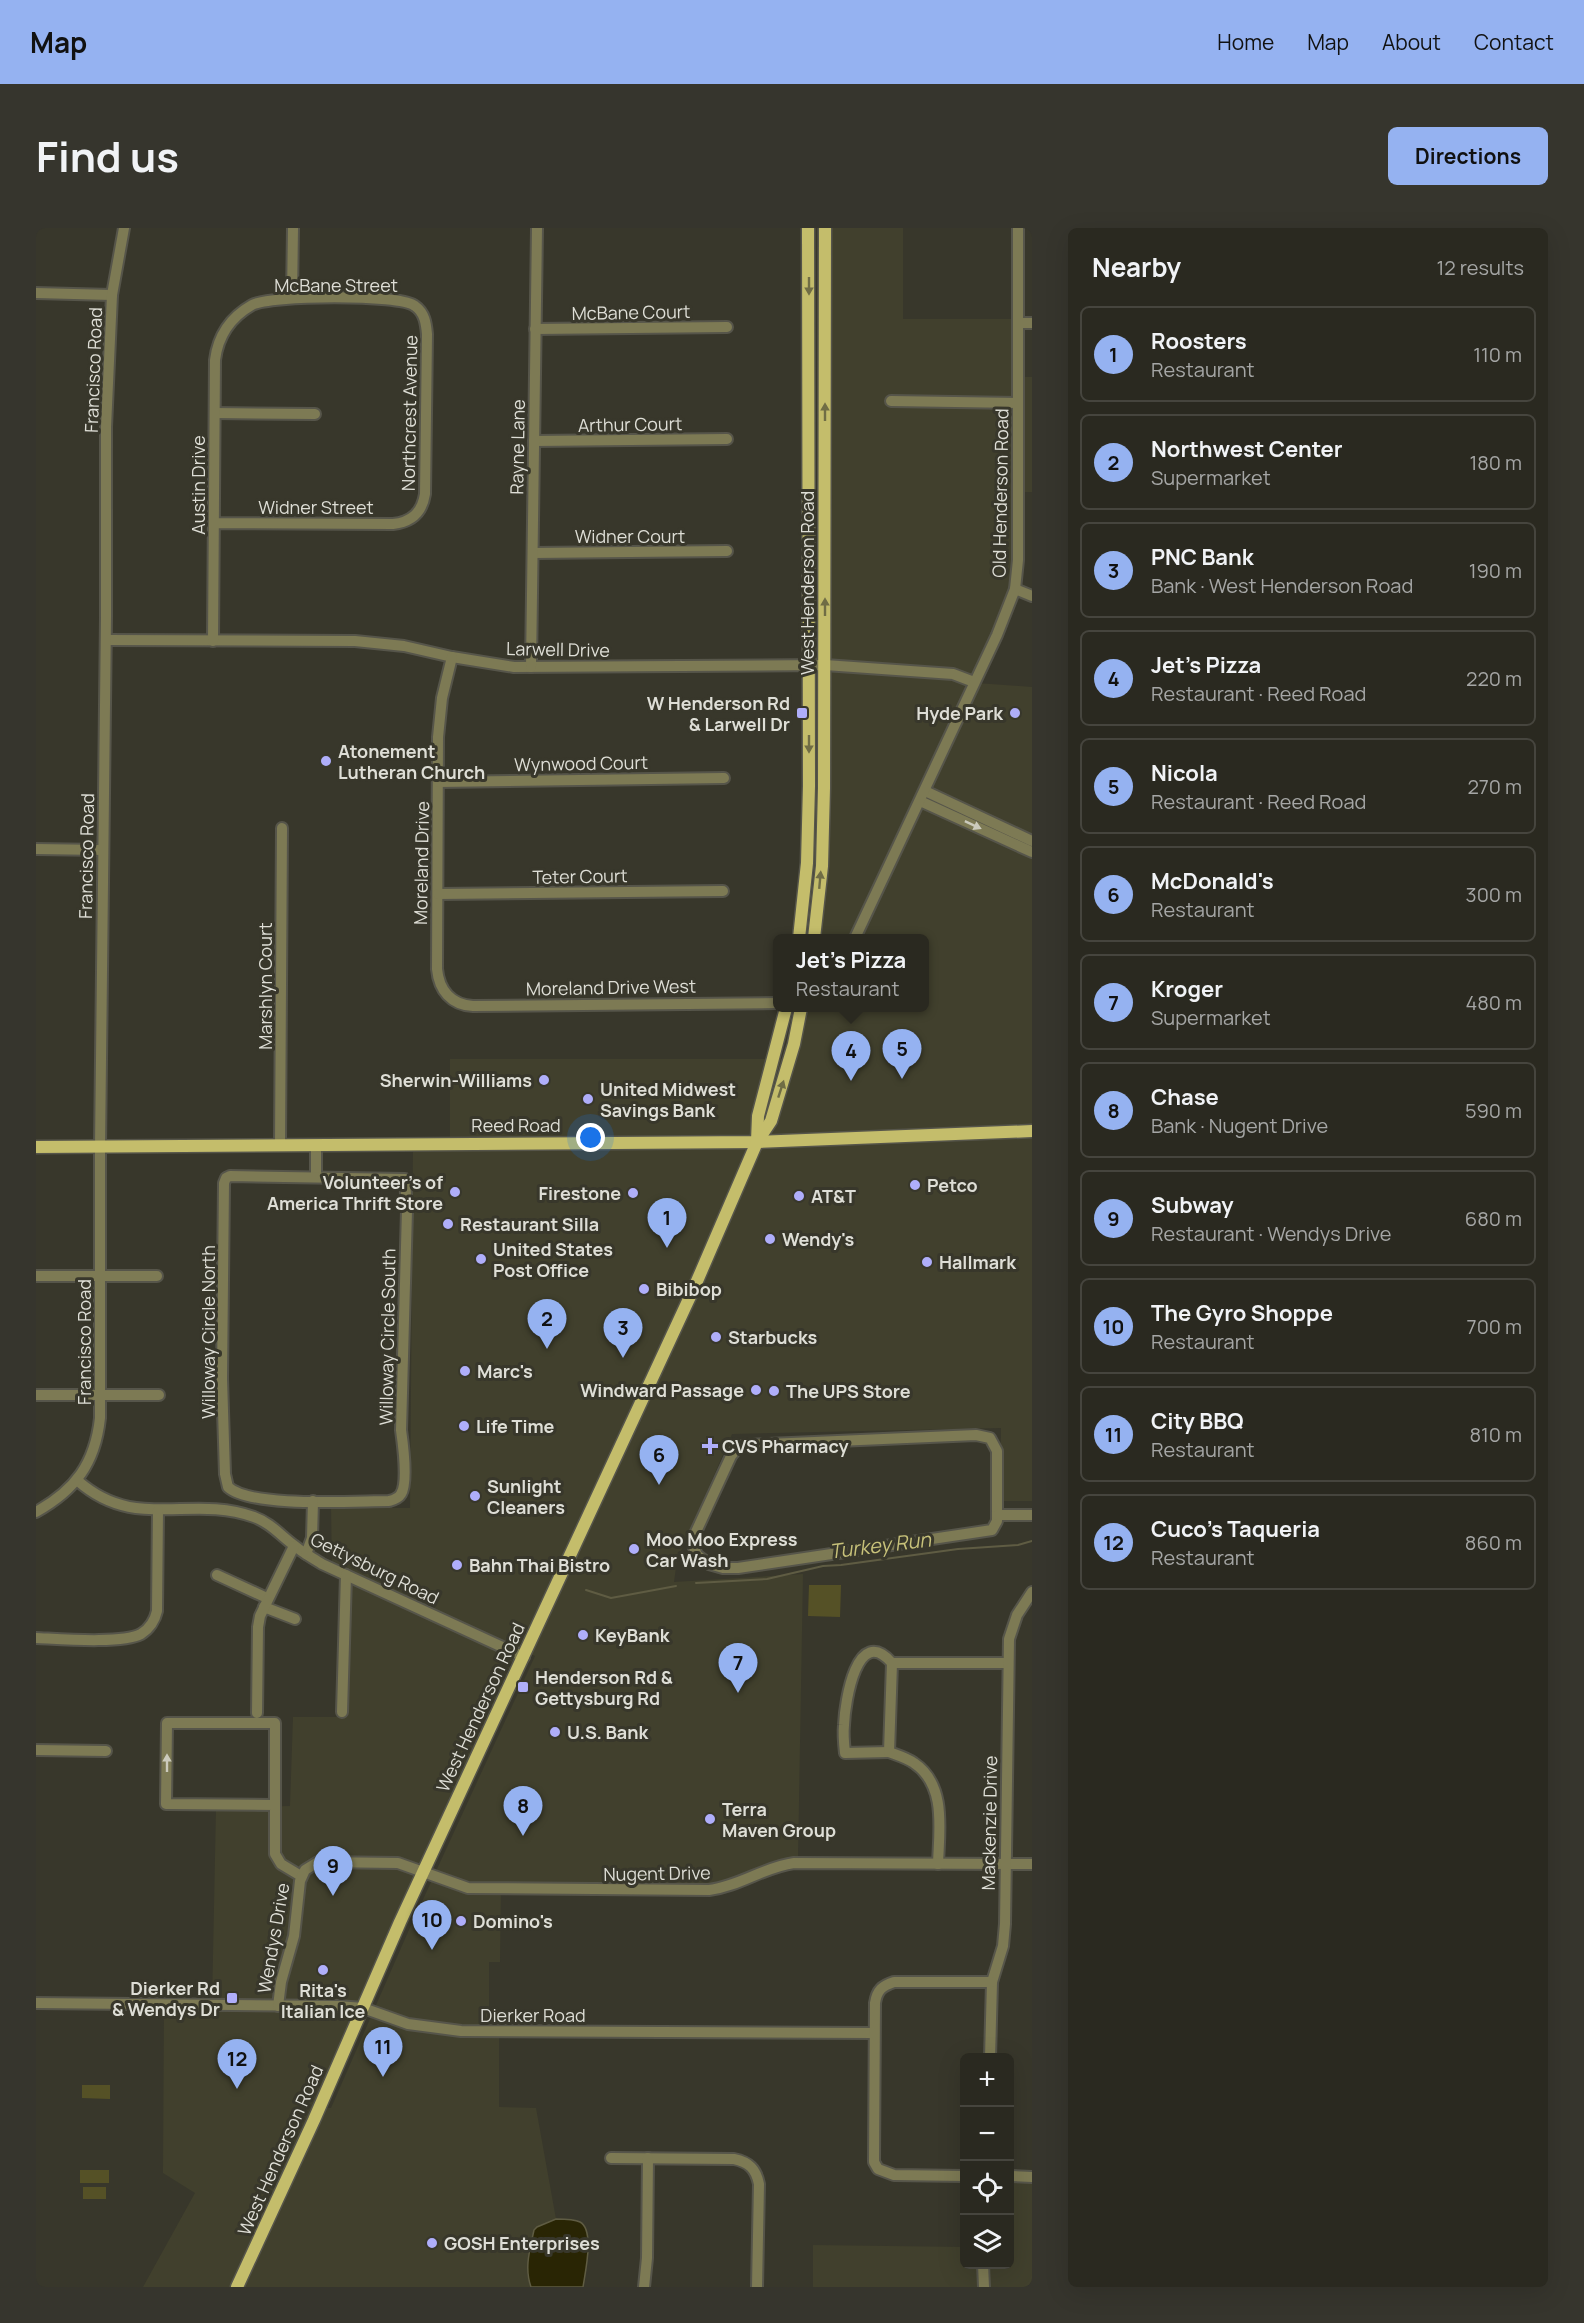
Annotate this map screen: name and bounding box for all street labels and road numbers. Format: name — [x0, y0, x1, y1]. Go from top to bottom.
street label: McBane Street — [274, 273, 398, 297]
street label: McBane Court — [571, 299, 691, 325]
street label: Francisco Road — [79, 307, 107, 433]
street label: Northcrest Avenue — [396, 335, 422, 491]
street label: Rayne Lane — [504, 399, 530, 495]
street label: Old Henderson Road — [987, 408, 1013, 578]
street label: Arthur Court — [578, 411, 682, 437]
street label: Austin Drive — [186, 435, 210, 535]
street label: West Henderson Road — [795, 491, 819, 675]
street label: Widner Street — [258, 495, 374, 519]
street label: Widner Court — [575, 524, 685, 548]
street label: Larwell Drive — [506, 636, 610, 662]
street label: Wynwood Court — [514, 750, 648, 776]
street label: Francisco Road — [73, 793, 99, 919]
street label: Moreland Drive — [408, 801, 434, 925]
street label: Teter Court — [532, 863, 628, 889]
street label: Marshlyn Court — [253, 922, 277, 1050]
street label: Moreland Drive West — [526, 974, 696, 1000]
street label: Reed Road — [471, 1113, 561, 1137]
street label: Willoway Circle North — [196, 1245, 220, 1419]
street label: Willoway Circle South — [373, 1248, 401, 1426]
street label: Francisco Road — [72, 1279, 96, 1405]
street label: Gettysburg Road — [307, 1527, 443, 1609]
street label: West Henderson Road — [430, 1618, 530, 1796]
street label: Mackenzie Drive — [976, 1755, 1002, 1891]
street label: Nugent Drive — [603, 1860, 711, 1886]
street label: Wendys Drive — [251, 1881, 295, 1995]
street label: Dierker Road — [480, 2003, 586, 2027]
street label: West Henderson Road — [232, 2061, 328, 2239]

